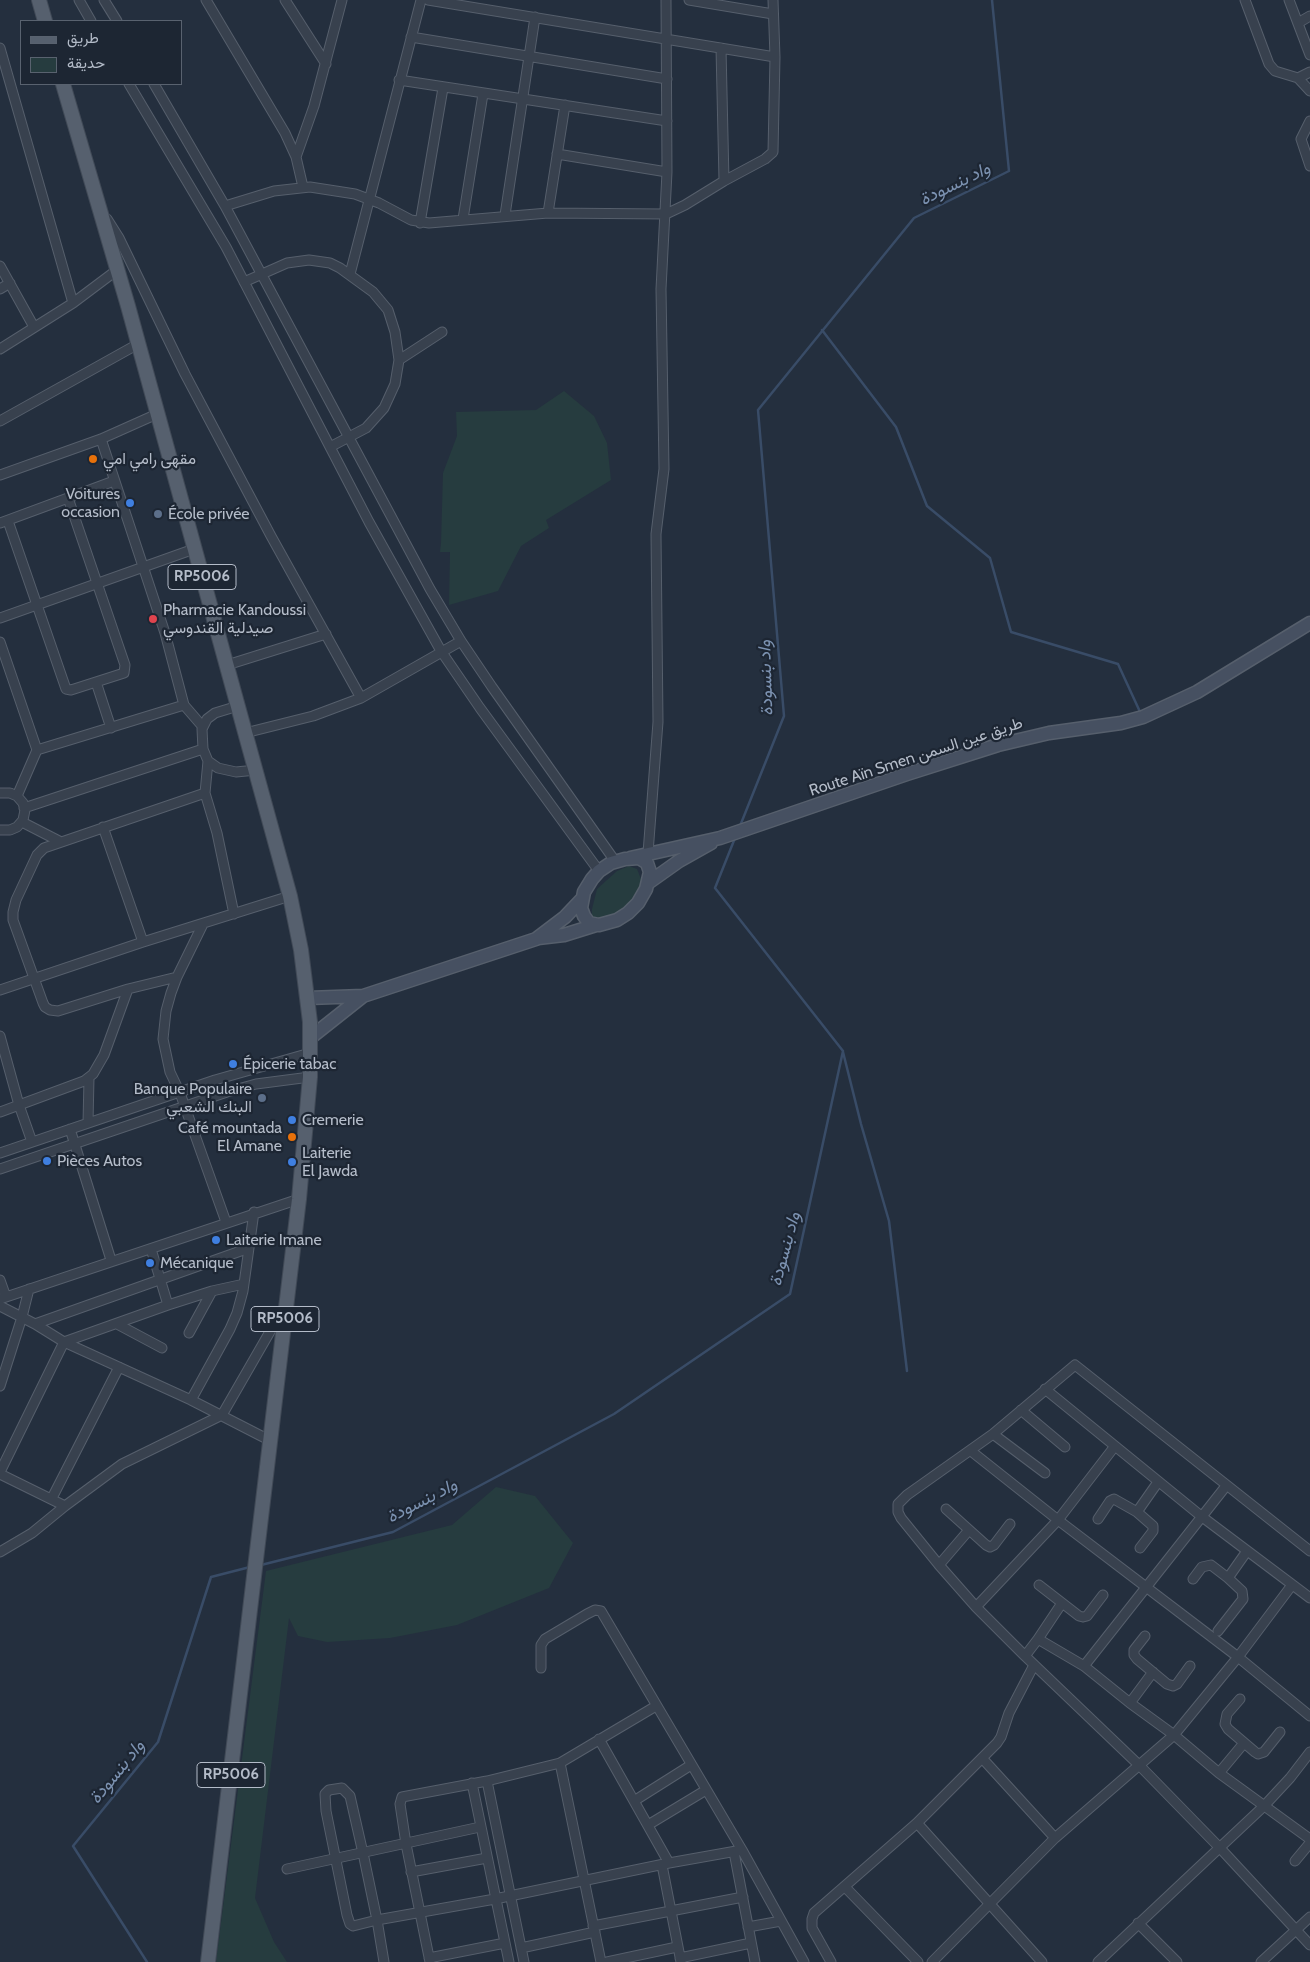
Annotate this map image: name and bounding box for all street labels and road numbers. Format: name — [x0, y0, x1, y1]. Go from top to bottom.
road number: RP5006 — [168, 564, 236, 590]
street label: Route Aïn Smen طريق عين السمن — [807, 713, 1025, 801]
road number: RP5006 — [251, 1306, 319, 1332]
road number: RP5006 — [197, 1762, 265, 1788]

